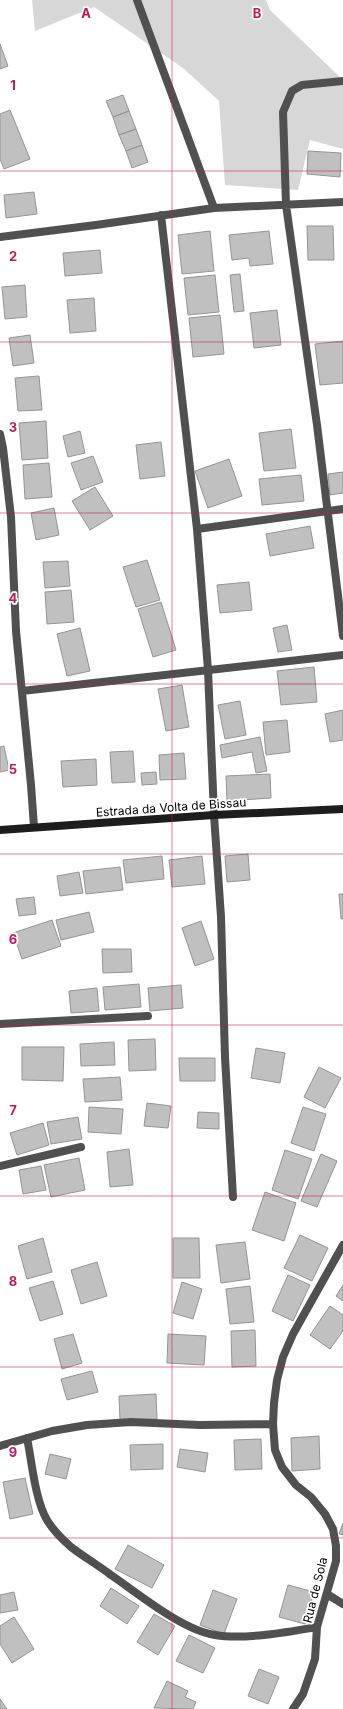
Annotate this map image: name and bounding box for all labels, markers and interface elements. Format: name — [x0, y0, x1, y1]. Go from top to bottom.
text: A — [81, 5, 91, 21]
text: B — [253, 5, 262, 21]
text: 1 — [10, 77, 16, 93]
text: 2 — [9, 248, 17, 264]
text: 3 — [9, 419, 17, 435]
text: 4 — [9, 590, 18, 606]
text: 5 — [9, 761, 17, 777]
street label: Estrada da Volta de Bissau — [95, 794, 247, 820]
text: 6 — [9, 931, 17, 947]
text: 7 — [9, 1102, 17, 1118]
text: 8 — [9, 1273, 17, 1289]
text: 9 — [9, 1444, 17, 1460]
street label: Rua de Sola — [300, 1556, 330, 1624]

